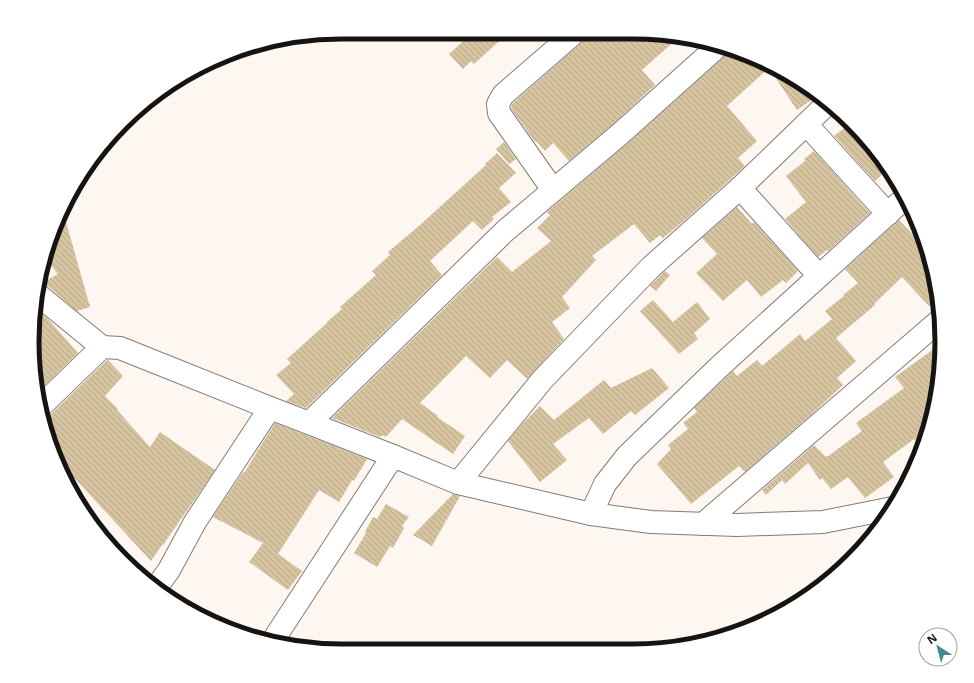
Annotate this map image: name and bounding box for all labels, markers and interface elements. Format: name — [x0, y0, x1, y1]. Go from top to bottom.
north arrow — [918, 627, 958, 667]
text: N — [924, 630, 940, 647]

